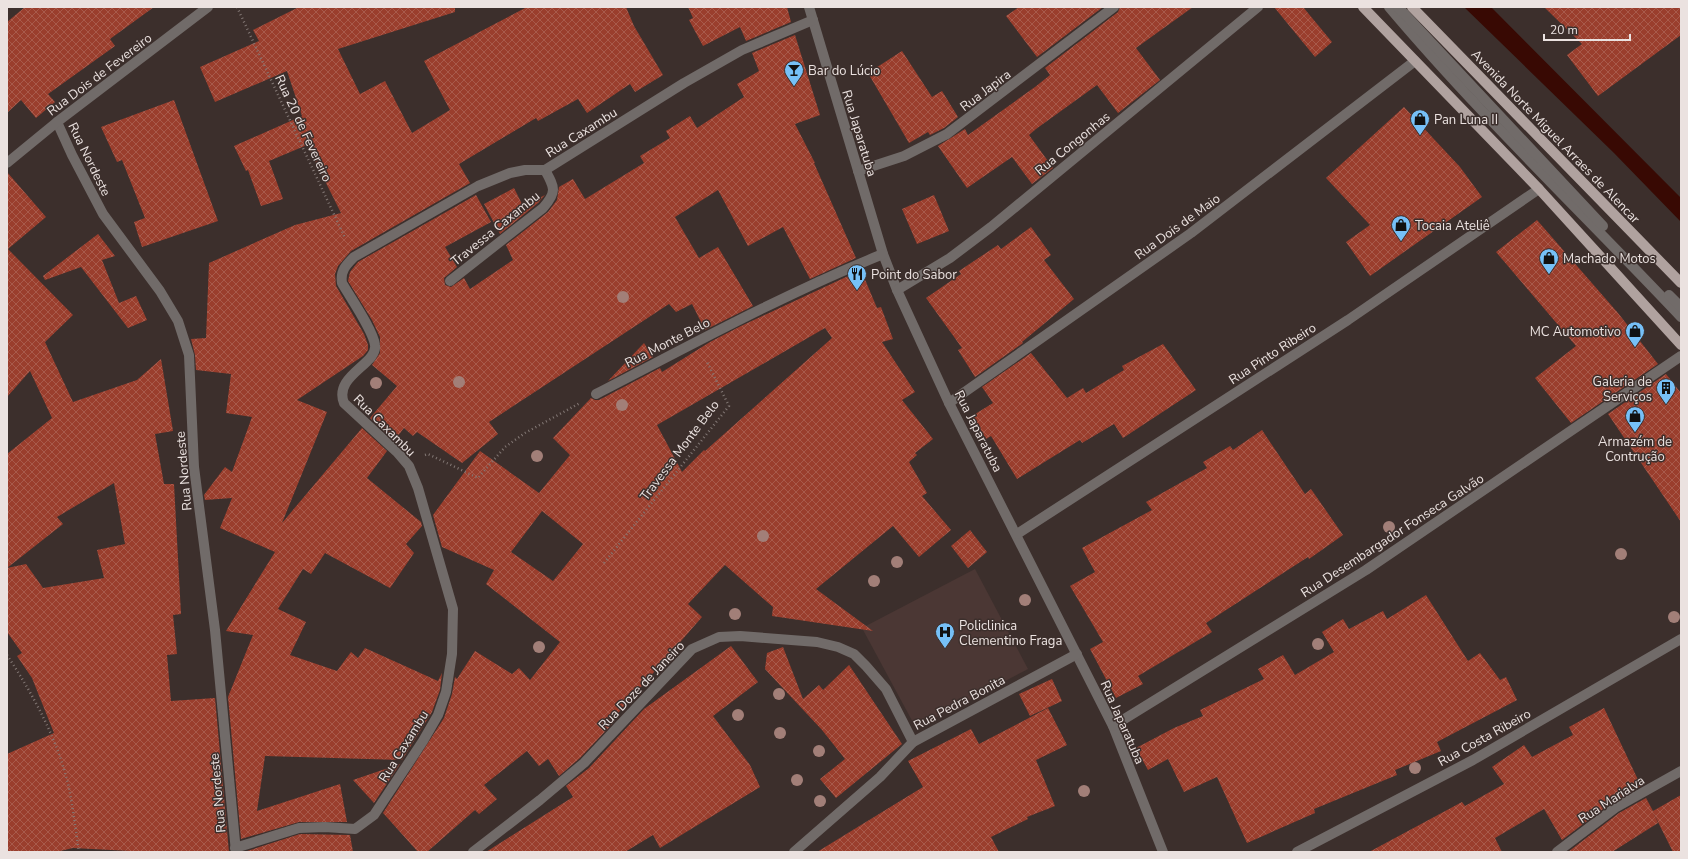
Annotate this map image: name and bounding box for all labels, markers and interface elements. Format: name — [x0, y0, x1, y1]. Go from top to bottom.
scale bar — [1544, 16, 1630, 42]
text: 20 m — [1550, 22, 1578, 38]
street label: Rua Dois de Fevereiro — [43, 29, 156, 120]
street label: Avenida Norte Miguel Arraes de Alencar — [1467, 46, 1644, 228]
bar icon: Bar do Lúcio — [783, 59, 805, 87]
place label: Bar do Lúcio — [808, 62, 880, 80]
street label: Rua Japira — [956, 66, 1015, 116]
street label: Rua 20 de Fevereiro — [270, 72, 336, 185]
street label: Rua Japaratuba — [837, 88, 881, 179]
street label: Rua Caxambu — [542, 104, 621, 162]
street label: Rua Congonhas — [1031, 108, 1114, 180]
shop icon: Pan Luna II — [1409, 108, 1431, 136]
place label: Pan Luna II — [1434, 111, 1498, 129]
street label: Rua Nordeste — [64, 120, 115, 199]
street label: Travessa Caxambu — [447, 187, 544, 270]
street label: Rua Dois de Maio — [1131, 190, 1224, 264]
shop icon: Tocaia Ateliê — [1390, 214, 1412, 242]
place label: Tocaia Ateliê — [1415, 217, 1490, 235]
shop icon: Machado Motos — [1538, 247, 1560, 275]
place label: Machado Motos — [1563, 250, 1656, 268]
restaurant icon: Point do Sabor — [846, 263, 868, 291]
place label: Point do Sabor — [871, 266, 957, 284]
street label: Rua Monte Belo — [622, 314, 713, 372]
street label: Rua Pinto Ribeiro — [1225, 319, 1320, 389]
shop icon: MC Automotivo — [1624, 320, 1646, 348]
place label: MC Automotivo — [1530, 323, 1621, 341]
place label: Galeria de Serviços — [1593, 373, 1652, 406]
building icon: Galeria de Serviços — [1655, 377, 1677, 405]
street label: Rua Japaratuba — [950, 387, 1006, 475]
street label: Rua Caxambu — [349, 391, 419, 461]
street label: Travessa Monte Belo — [636, 397, 724, 505]
shop icon: Armazém de Contrução — [1624, 405, 1646, 433]
street label: Rua Nordeste — [172, 430, 196, 511]
place label: Armazém de Contrução — [1598, 433, 1672, 466]
street label: Rua Desembargador Fonseca Galvão — [1297, 470, 1488, 602]
place label: Policlinica Clementino Fraga — [959, 617, 1062, 650]
hospital icon: Policlinica Clementino Fraga — [934, 621, 956, 649]
street label: Rua Doze de Janeiro — [595, 637, 689, 734]
street label: Rua Pedra Bonita — [911, 671, 1008, 735]
street label: Rua Japaratuba — [1096, 678, 1149, 767]
street label: Rua Costa Ribeiro — [1435, 705, 1534, 771]
street label: Rua Caxambu — [375, 707, 433, 786]
street label: Rua Nordeste — [206, 752, 230, 833]
street label: Rua Marialva — [1575, 772, 1648, 828]

